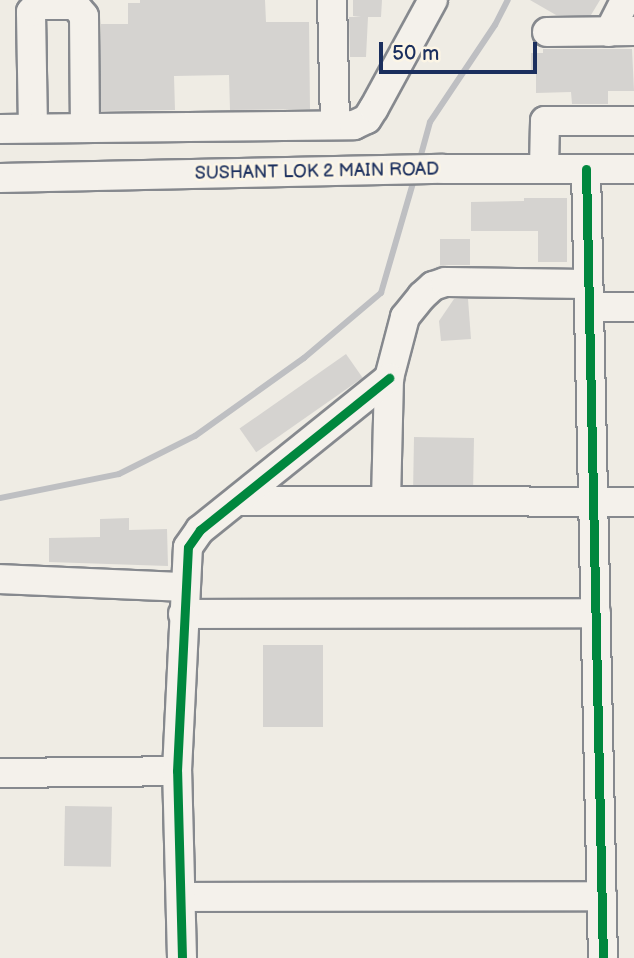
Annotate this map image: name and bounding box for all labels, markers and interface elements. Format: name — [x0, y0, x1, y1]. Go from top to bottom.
scale bar — [382, 28, 540, 72]
text: 50 m — [392, 41, 439, 66]
street label: SUSHANT LOK 2 MAIN ROAD — [195, 159, 439, 185]

